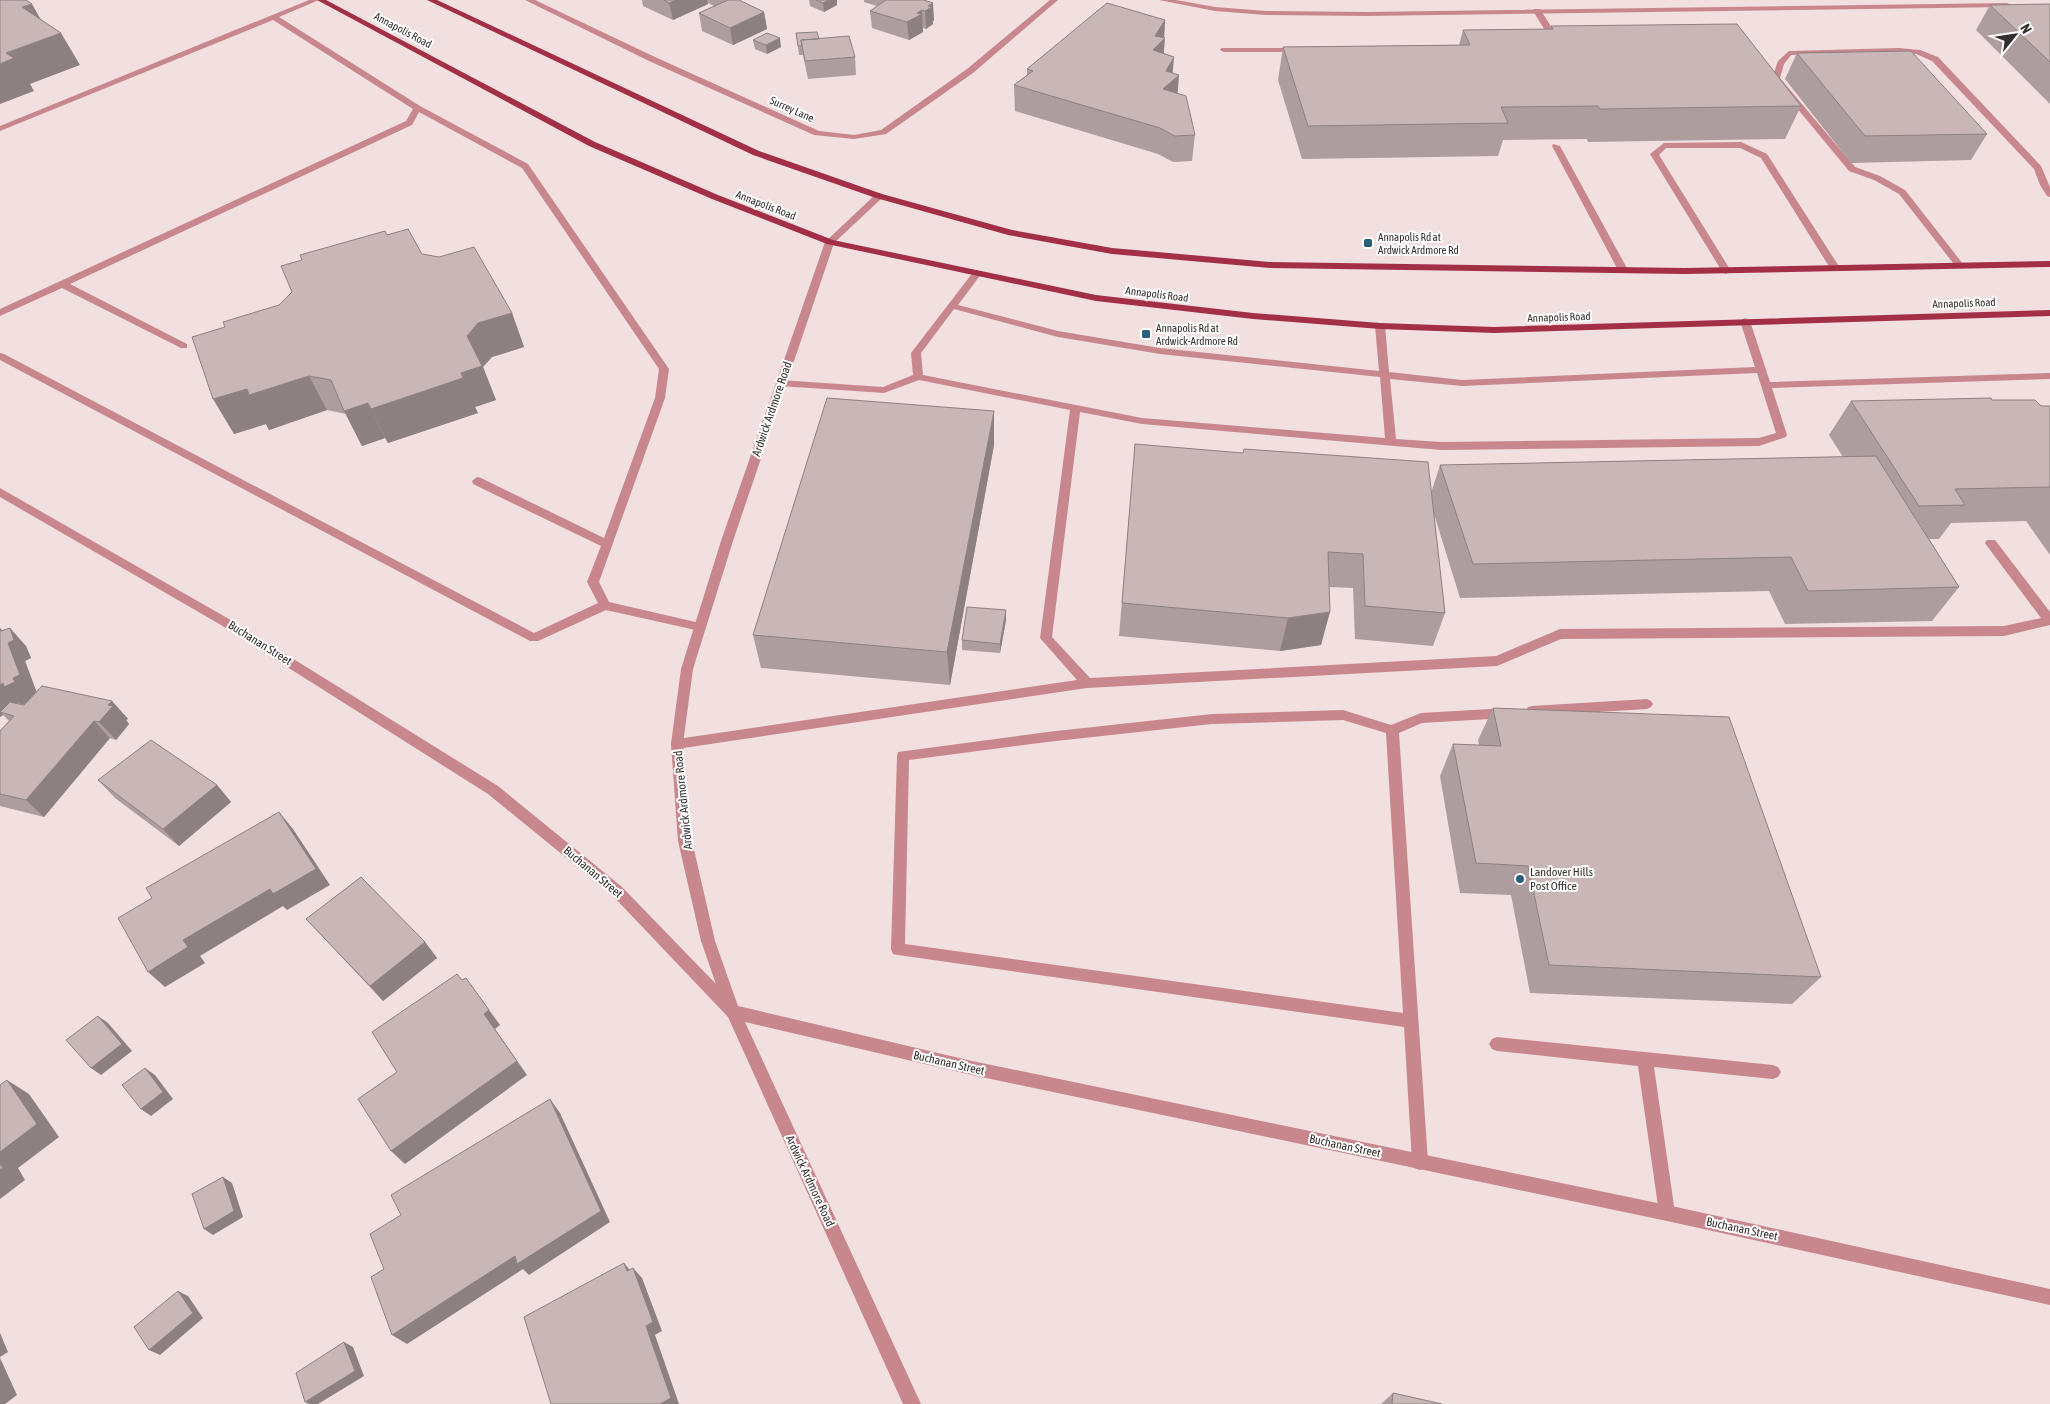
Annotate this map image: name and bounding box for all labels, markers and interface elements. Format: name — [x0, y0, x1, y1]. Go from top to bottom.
street label: Annapolis Road — [372, 10, 434, 50]
north arrow — [1990, 10, 2040, 60]
text: N — [2017, 21, 2035, 36]
street label: Surrey Lane — [768, 94, 816, 124]
street label: Annapolis Road — [734, 188, 798, 222]
place label: Annapolis Rd at Ardwick Ardmore Rd — [1378, 231, 1459, 256]
marker: Annapolis Rd at Ardwick Ardmore Rd — [1362, 237, 1374, 249]
street label: Annapolis Road — [1125, 284, 1189, 304]
street label: Annapolis Road — [1932, 296, 1996, 310]
street label: Annapolis Road — [1527, 310, 1591, 324]
place label: Annapolis Rd at Ardwick-Ardmore Rd — [1156, 322, 1238, 347]
marker: Annapolis Rd at Ardwick-Ardmore Rd — [1140, 328, 1152, 340]
street label: Ardwick Ardmore Road — [749, 360, 795, 458]
street label: Buchanan Street — [226, 618, 295, 668]
street label: Ardwick Ardmore Road — [671, 750, 695, 850]
street label: Buchanan Street — [561, 843, 626, 901]
place label: Landover Hills Post Office — [1530, 865, 1593, 893]
marker: Landover Hills Post Office — [1514, 873, 1526, 885]
street label: Buchanan Street — [912, 1048, 986, 1078]
street label: Buchanan Street — [1308, 1132, 1382, 1160]
street label: Ardwick Ardmore Road — [783, 1133, 837, 1229]
street label: Buchanan Street — [1705, 1215, 1779, 1243]

